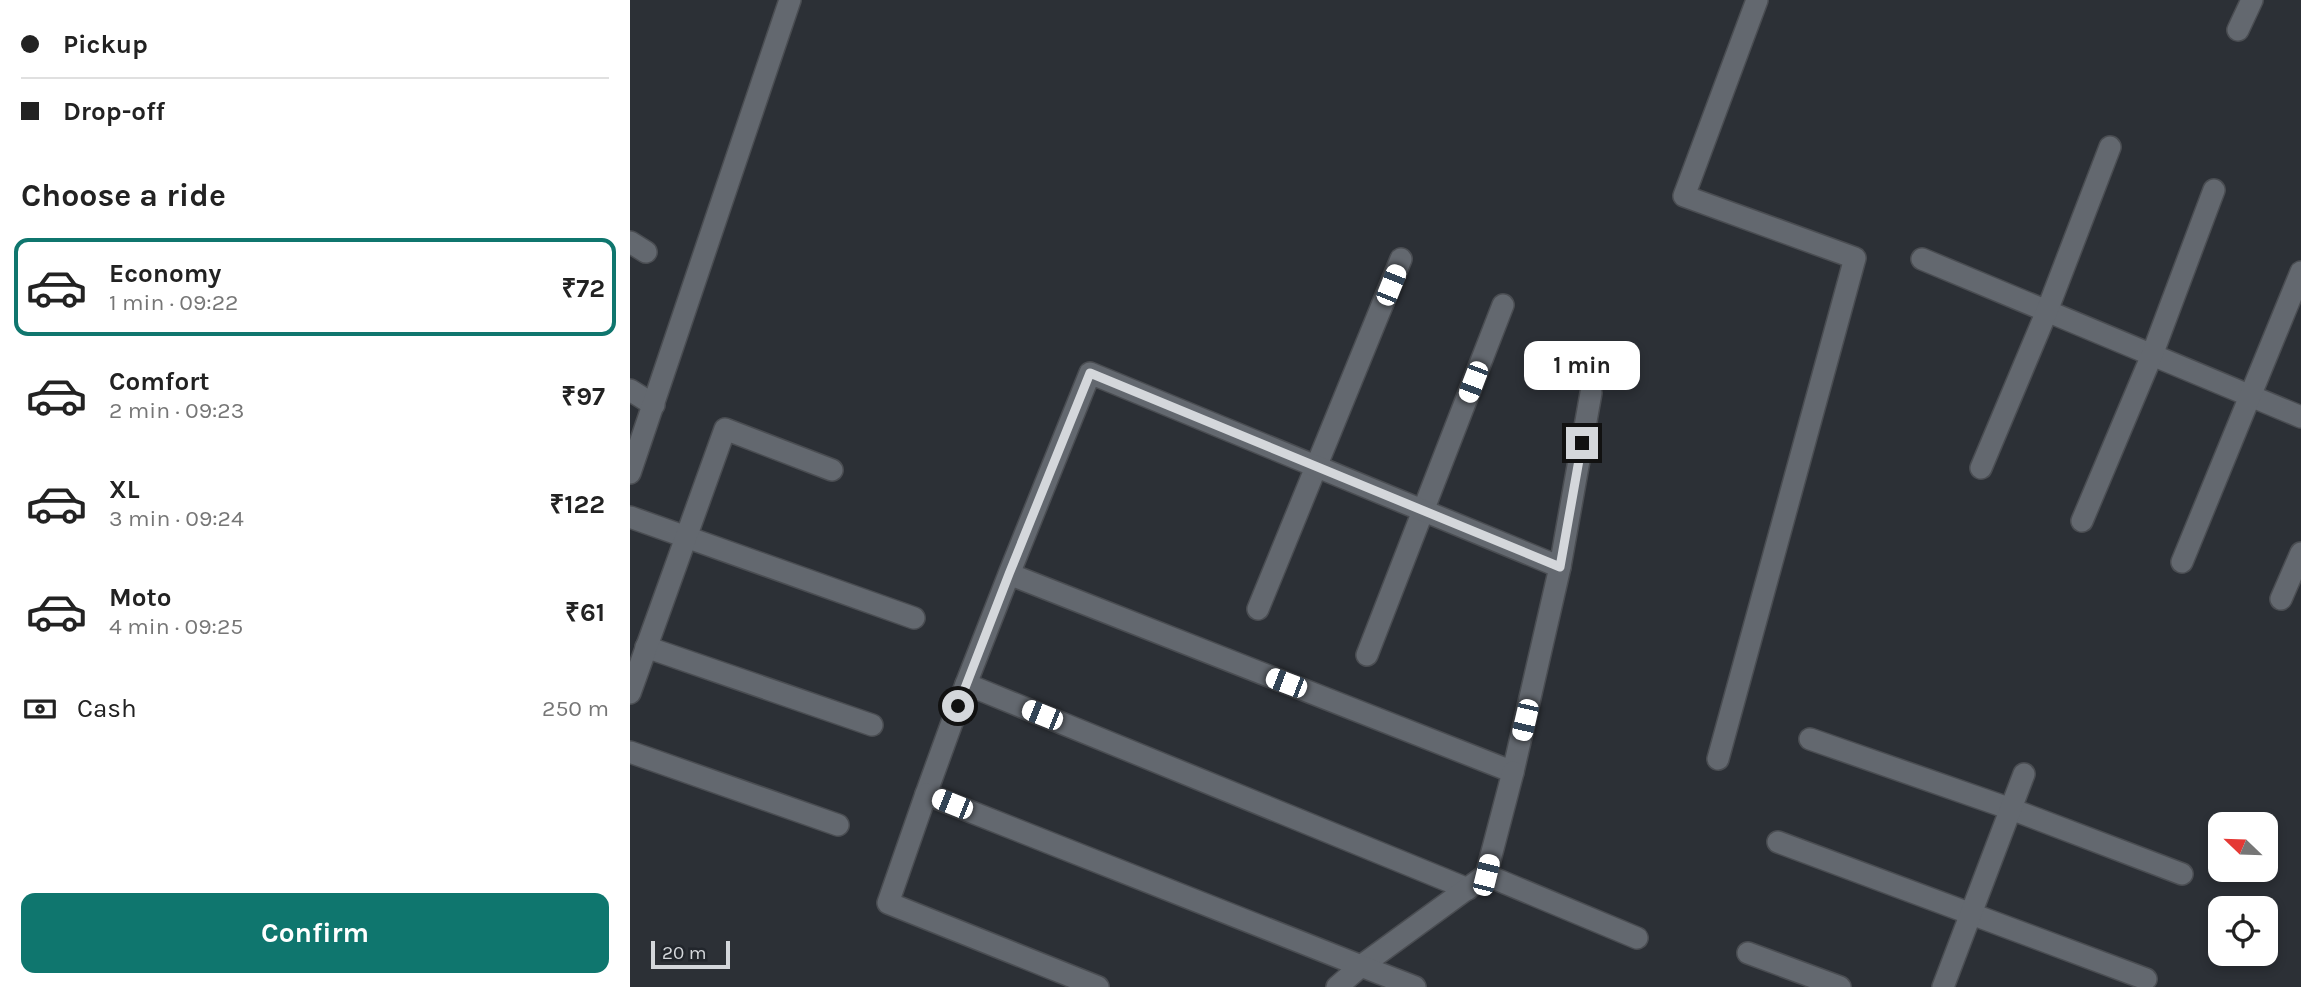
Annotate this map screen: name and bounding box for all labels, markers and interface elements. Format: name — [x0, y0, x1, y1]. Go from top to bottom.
text: Pickup — [63, 29, 148, 60]
text: Drop-off — [63, 96, 165, 127]
text: Choose a ride — [21, 177, 226, 214]
icon: car — [25, 256, 88, 319]
text: Economy — [109, 258, 221, 289]
car — [1374, 262, 1409, 308]
text: ₹72 — [561, 273, 605, 304]
text: 1 min · 09:22 — [109, 289, 238, 316]
callout: 1 min — [1524, 342, 1640, 390]
text: 1 min — [1553, 352, 1611, 379]
car — [1456, 359, 1491, 405]
icon: car — [25, 364, 88, 427]
text: Comfort — [109, 366, 210, 397]
text: ₹97 — [561, 381, 605, 412]
text: 2 min · 09:23 — [109, 397, 244, 424]
route end — [1566, 427, 1598, 459]
icon: car — [25, 472, 88, 535]
text: XL — [109, 474, 140, 505]
text: ₹122 — [549, 489, 605, 520]
text: 3 min · 09:24 — [109, 505, 244, 532]
icon: car — [25, 580, 88, 643]
text: Moto — [109, 582, 171, 613]
text: ₹61 — [565, 597, 605, 628]
text: 4 min · 09:25 — [109, 613, 243, 640]
car — [1263, 666, 1310, 700]
icon: cash — [21, 690, 59, 728]
route start — [942, 690, 974, 722]
text: Cash — [77, 693, 137, 724]
text: 250 m — [542, 695, 609, 722]
car — [1019, 697, 1066, 733]
car — [1511, 697, 1540, 743]
car — [929, 786, 976, 822]
north arrow — [2208, 812, 2278, 882]
map controls — [2208, 812, 2278, 966]
car — [1471, 852, 1502, 898]
button: Confirm — [21, 893, 609, 973]
button: locate — [2208, 896, 2278, 966]
scale bar — [651, 938, 730, 970]
text: 20 m — [662, 942, 707, 964]

